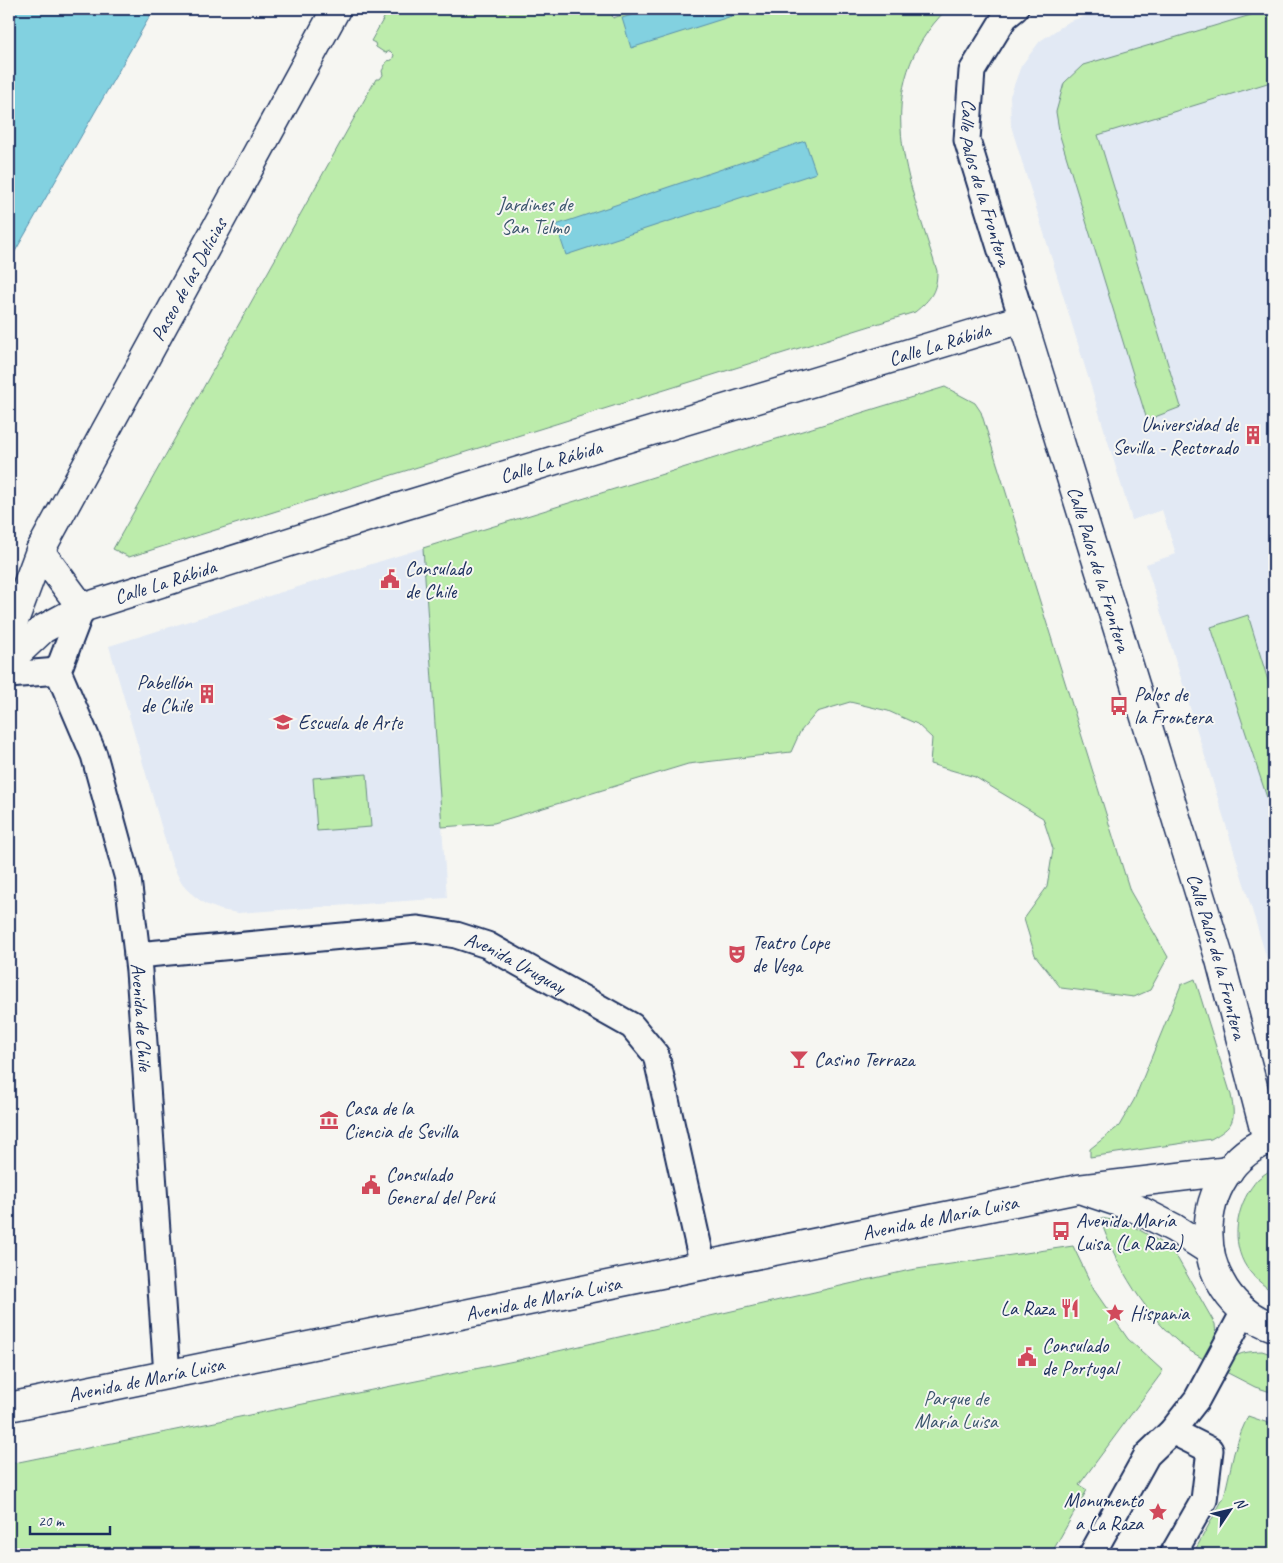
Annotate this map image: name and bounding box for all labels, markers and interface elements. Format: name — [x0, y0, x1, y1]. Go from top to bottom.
street label: Calle Palos de la Frontera — [954, 98, 1018, 270]
park label: Jardines de San Telmo — [497, 192, 574, 240]
street label: Paseo de las Delicias — [145, 212, 233, 345]
street label: Calle La Rábida — [885, 316, 995, 371]
place label: Universidad de Sevilla - Rectorado — [1113, 412, 1239, 460]
building icon: Universidad de Sevilla - Rectorado — [1242, 424, 1264, 446]
street label: Calle La Rábida — [497, 434, 606, 489]
street label: Calle Palos de la Frontera — [1062, 483, 1137, 656]
street label: Calle La Rábida — [111, 553, 221, 609]
place label: Consulado de Chile — [405, 556, 472, 604]
public building icon: Consulado de Chile — [379, 568, 401, 590]
place label: Pabellón de Chile — [137, 670, 193, 718]
place label: Palos de la Frontera — [1134, 682, 1214, 730]
building icon: Pabellón de Chile — [196, 683, 218, 705]
bus stop icon: Palos de la Frontera — [1108, 695, 1130, 717]
place label: Escuela de Arte — [298, 710, 404, 735]
school or university icon: Escuela de Arte — [272, 711, 294, 733]
street label: Calle Palos de la Frontera — [1181, 870, 1253, 1044]
street label: Avenida Uruguay — [462, 926, 572, 1000]
place label: Teatro Lope de Vega — [752, 930, 831, 978]
theatre icon: Teatro Lope de Vega — [726, 943, 748, 965]
street label: Avenida de Chile — [126, 961, 158, 1073]
place label: Casino Terraza — [814, 1047, 916, 1072]
bar icon: Casino Terraza — [788, 1048, 810, 1070]
place label: Casa de la Ciencia de Sevilla — [344, 1096, 460, 1144]
museum icon: Casa de la Ciencia de Sevilla — [318, 1109, 340, 1131]
place label: Consulado General del Perú — [386, 1162, 496, 1210]
public building icon: Consulado General del Perú — [360, 1174, 382, 1196]
street label: Avenida de María Luisa — [860, 1189, 1021, 1245]
place label: Avenida María Luisa (La Raza) — [1076, 1208, 1184, 1256]
bus stop icon: Avenida María Luisa (La Raza) — [1050, 1220, 1072, 1242]
street label: Avenida de María Luisa — [463, 1270, 624, 1326]
place label: La Raza — [1000, 1296, 1057, 1321]
restaurant icon: La Raza — [1059, 1297, 1081, 1319]
place label: Hispania — [1130, 1301, 1190, 1326]
place icon: Hispania — [1104, 1302, 1126, 1324]
place label: Consulado de Portugal — [1042, 1333, 1121, 1381]
public building icon: Consulado de Portugal — [1016, 1346, 1038, 1368]
street label: Avenida de María Luisa — [66, 1351, 227, 1407]
park label: Parque de María Luisa — [915, 1386, 999, 1434]
north arrow — [1206, 1486, 1256, 1536]
place label: Monumento a La Raza — [1064, 1488, 1144, 1536]
text: N — [1231, 1494, 1251, 1513]
place icon: Monumento a La Raza — [1147, 1501, 1169, 1523]
scale bar — [30, 1503, 110, 1535]
text: 20 m — [38, 1512, 65, 1531]

